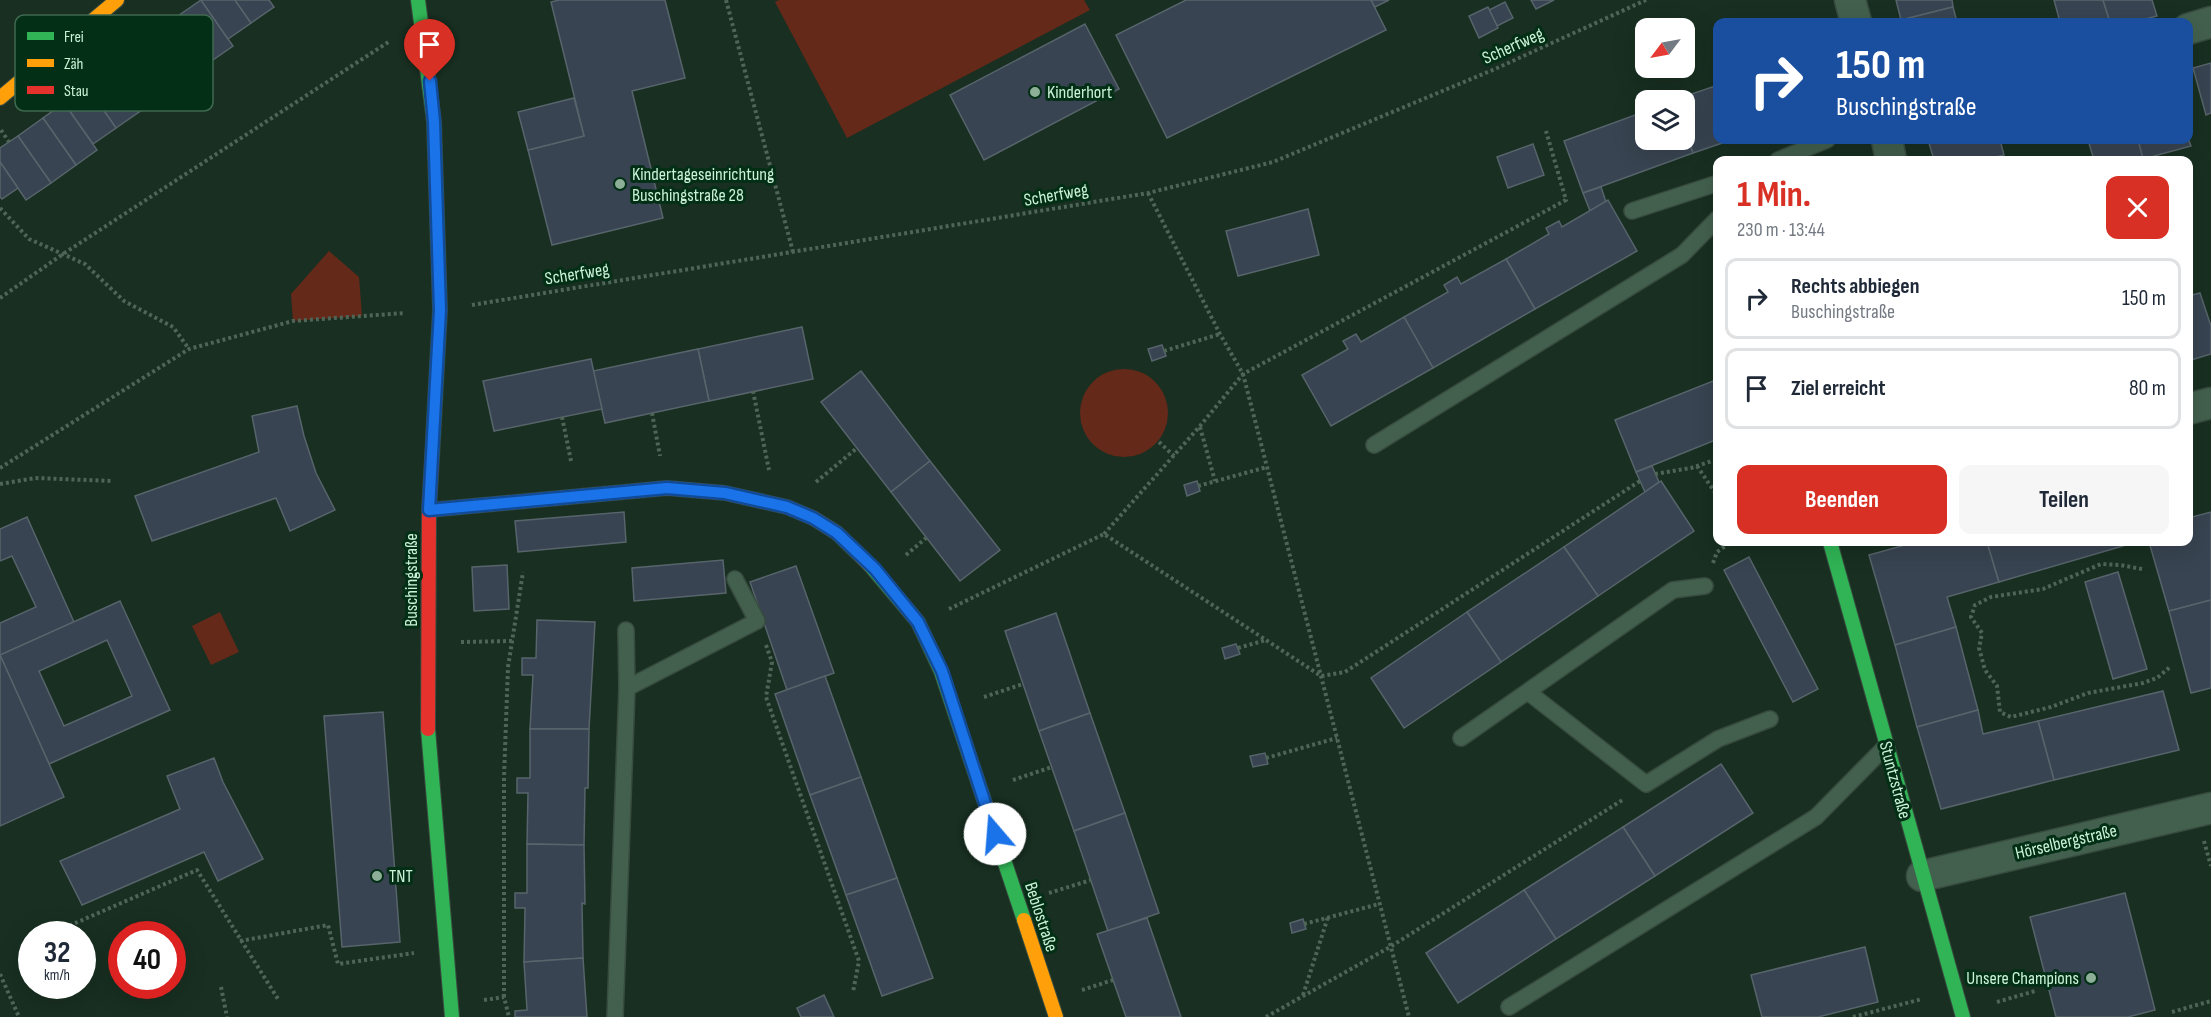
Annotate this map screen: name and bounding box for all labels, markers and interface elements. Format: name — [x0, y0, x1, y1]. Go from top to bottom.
legend — [15, 15, 213, 111]
north arrow — [1635, 18, 1695, 78]
map controls — [1635, 18, 1695, 150]
pin — [404, 19, 455, 81]
street label: Scherfweg — [1479, 23, 1547, 69]
text: Frei — [64, 28, 84, 47]
icon: arrive — [413, 28, 446, 61]
text: 150 m — [1836, 40, 1925, 91]
icon: right — [1737, 42, 1815, 120]
text: Zäh — [64, 55, 83, 74]
text: Stau — [64, 82, 89, 101]
place label: Kinderhort — [1047, 82, 1113, 103]
marker: Kinderhort — [1028, 85, 1042, 99]
button: layers — [1635, 90, 1695, 150]
text: Buschingstraße — [1836, 91, 1977, 123]
place label: Kindertageseinrichtung Buschingstraße 28 — [632, 164, 774, 206]
text: 1 Min. — [1737, 174, 1811, 217]
button: close — [2106, 176, 2169, 239]
marker: Kindertageseinrichtung Buschingstraße 28 — [613, 177, 627, 191]
street label: Scherfweg — [1022, 179, 1090, 211]
text: 230 m · 13:44 — [1737, 218, 1825, 242]
street label: Scherfweg — [543, 259, 611, 289]
text: Rechts abbiegen — [1791, 273, 1920, 300]
icon: right — [1740, 282, 1773, 315]
text: 150 m — [2122, 285, 2166, 312]
text: Buschingstraße — [1791, 300, 1895, 324]
icon: arrive — [1740, 372, 1773, 405]
text: Ziel erreicht — [1791, 375, 1886, 402]
text: 80 m — [2129, 375, 2166, 402]
button: Beenden — [1737, 465, 1947, 534]
button: Teilen — [1959, 465, 2169, 534]
street label: Buschingstraße — [401, 533, 422, 627]
street label: Stuntzstraße — [1875, 739, 1915, 821]
position arrow — [963, 802, 1027, 866]
street label: Hörselbergstraße — [2013, 820, 2119, 864]
place label: TNT — [389, 866, 413, 887]
marker: TNT — [370, 869, 384, 883]
street label: Beblostraße — [1020, 879, 1062, 955]
speed limit sign: 40 — [108, 921, 186, 999]
text: 32 — [44, 935, 70, 971]
text: km/h — [44, 966, 70, 985]
place label: Unsere Champions — [1966, 968, 2079, 989]
marker: Unsere Champions — [2084, 971, 2098, 985]

